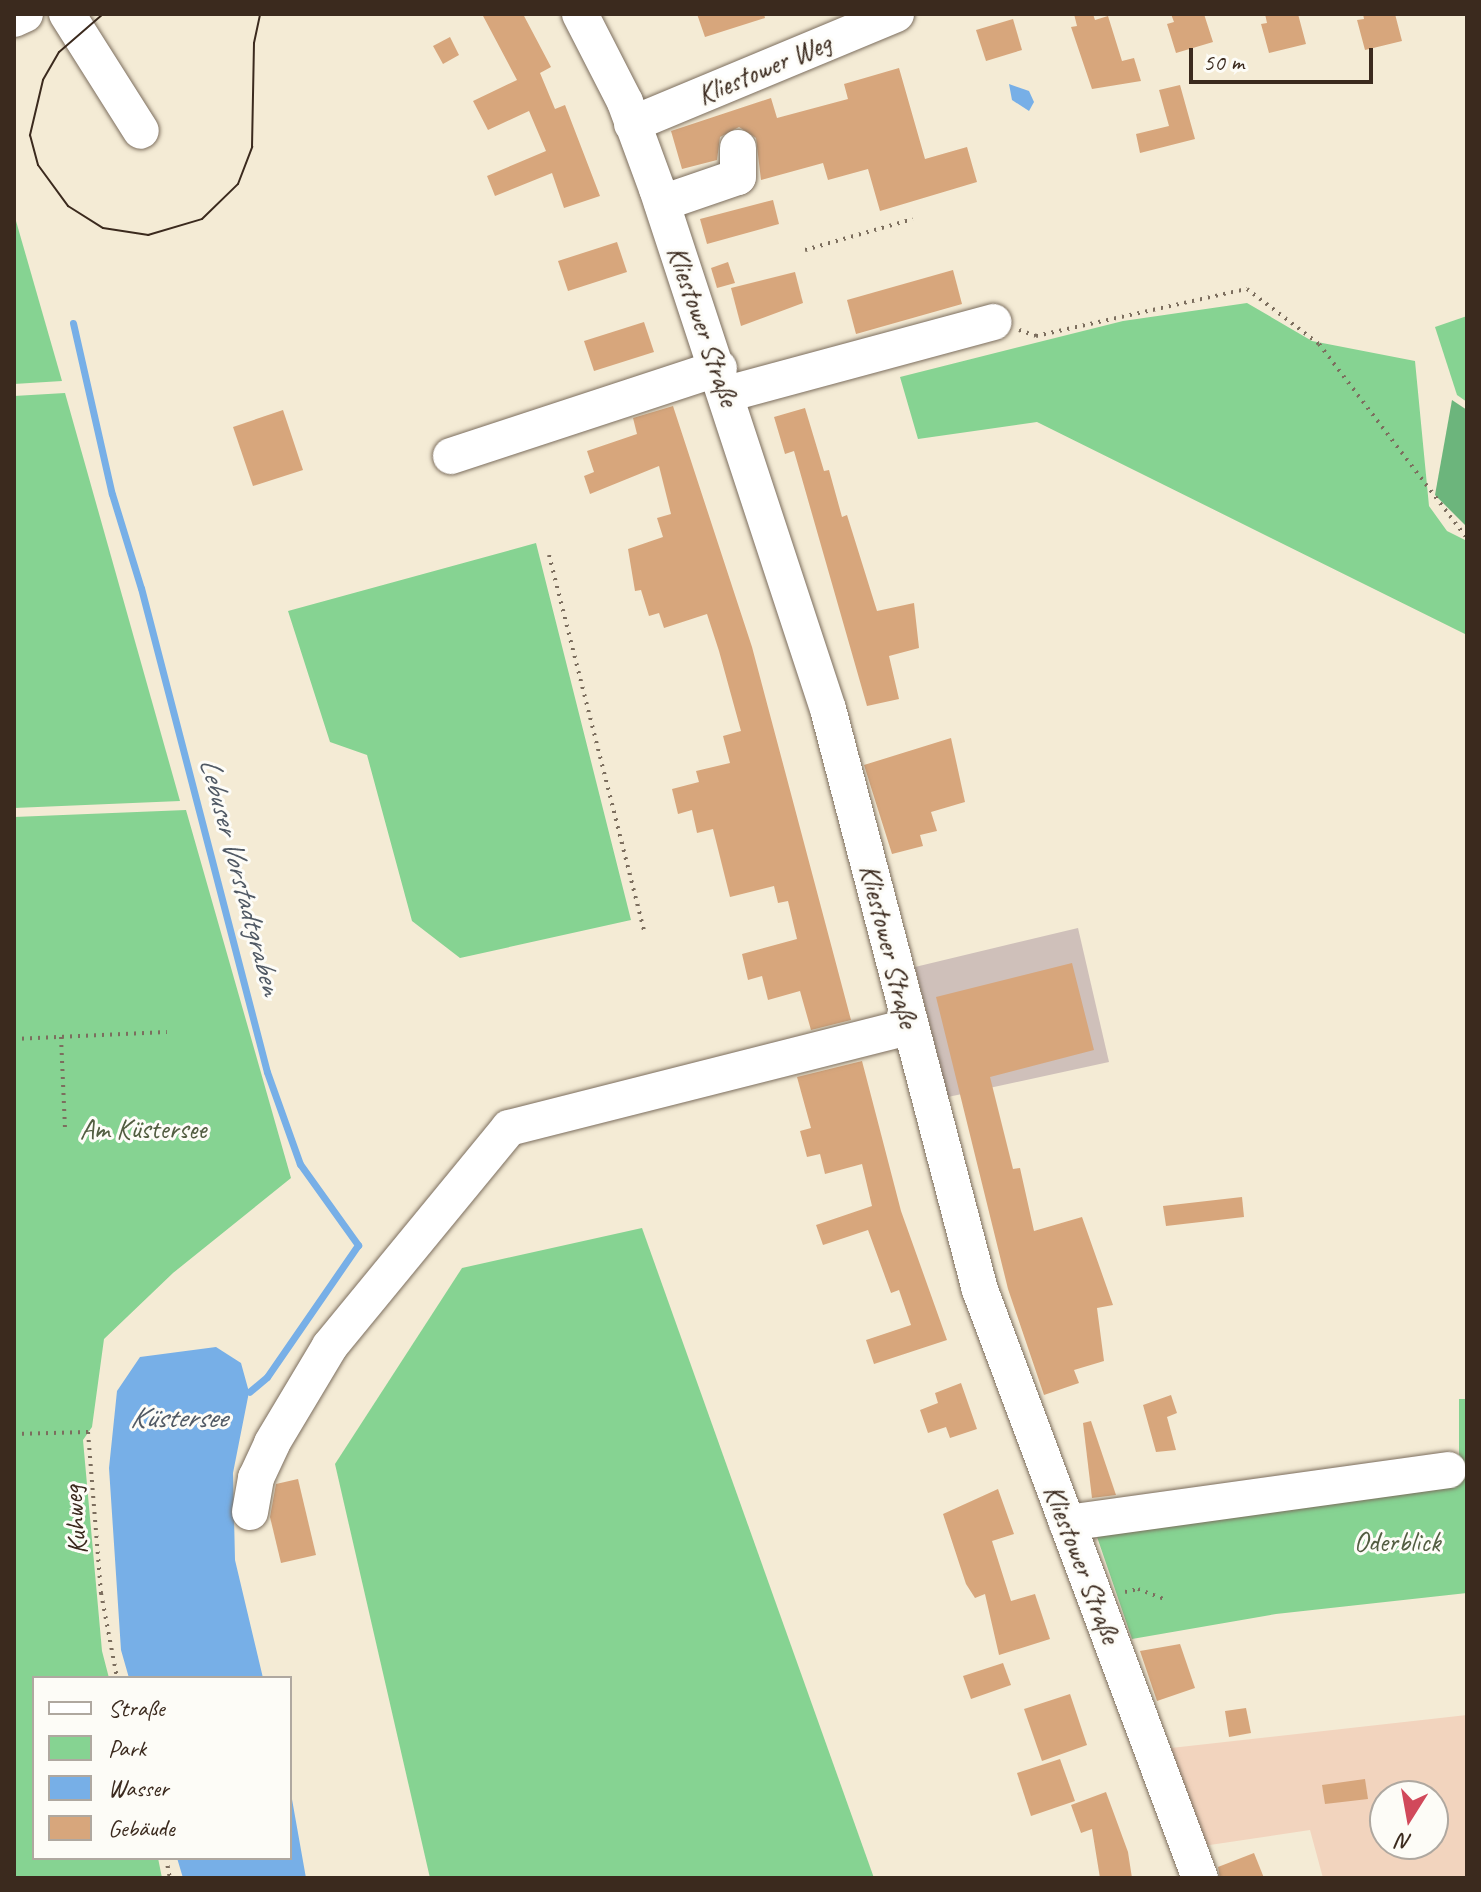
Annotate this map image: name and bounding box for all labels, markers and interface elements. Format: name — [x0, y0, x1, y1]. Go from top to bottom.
street label: Kliestower Weg — [692, 26, 836, 112]
scale bar — [1193, 32, 1377, 82]
text: 50 m — [1203, 47, 1244, 77]
street label: Kliestower Straße — [660, 241, 746, 411]
water label: Lebuser Vorstadtgraben — [192, 754, 290, 998]
street label: Kliestower Straße — [852, 860, 926, 1032]
park label: Am Küstersee — [80, 1112, 206, 1146]
water label: Küstersee — [130, 1399, 226, 1435]
street label: Kliestower Straße — [1036, 1479, 1128, 1649]
street label: Kuhweg — [55, 1484, 95, 1556]
park label: Oderblick — [1354, 1525, 1440, 1559]
legend — [32, 1676, 292, 1860]
text: Straße — [108, 1693, 165, 1723]
text: Park — [108, 1733, 146, 1763]
text: Wasser — [108, 1773, 169, 1803]
north arrow — [1369, 1780, 1449, 1860]
text: Gebäude — [108, 1813, 175, 1843]
text: N — [1395, 1827, 1414, 1857]

